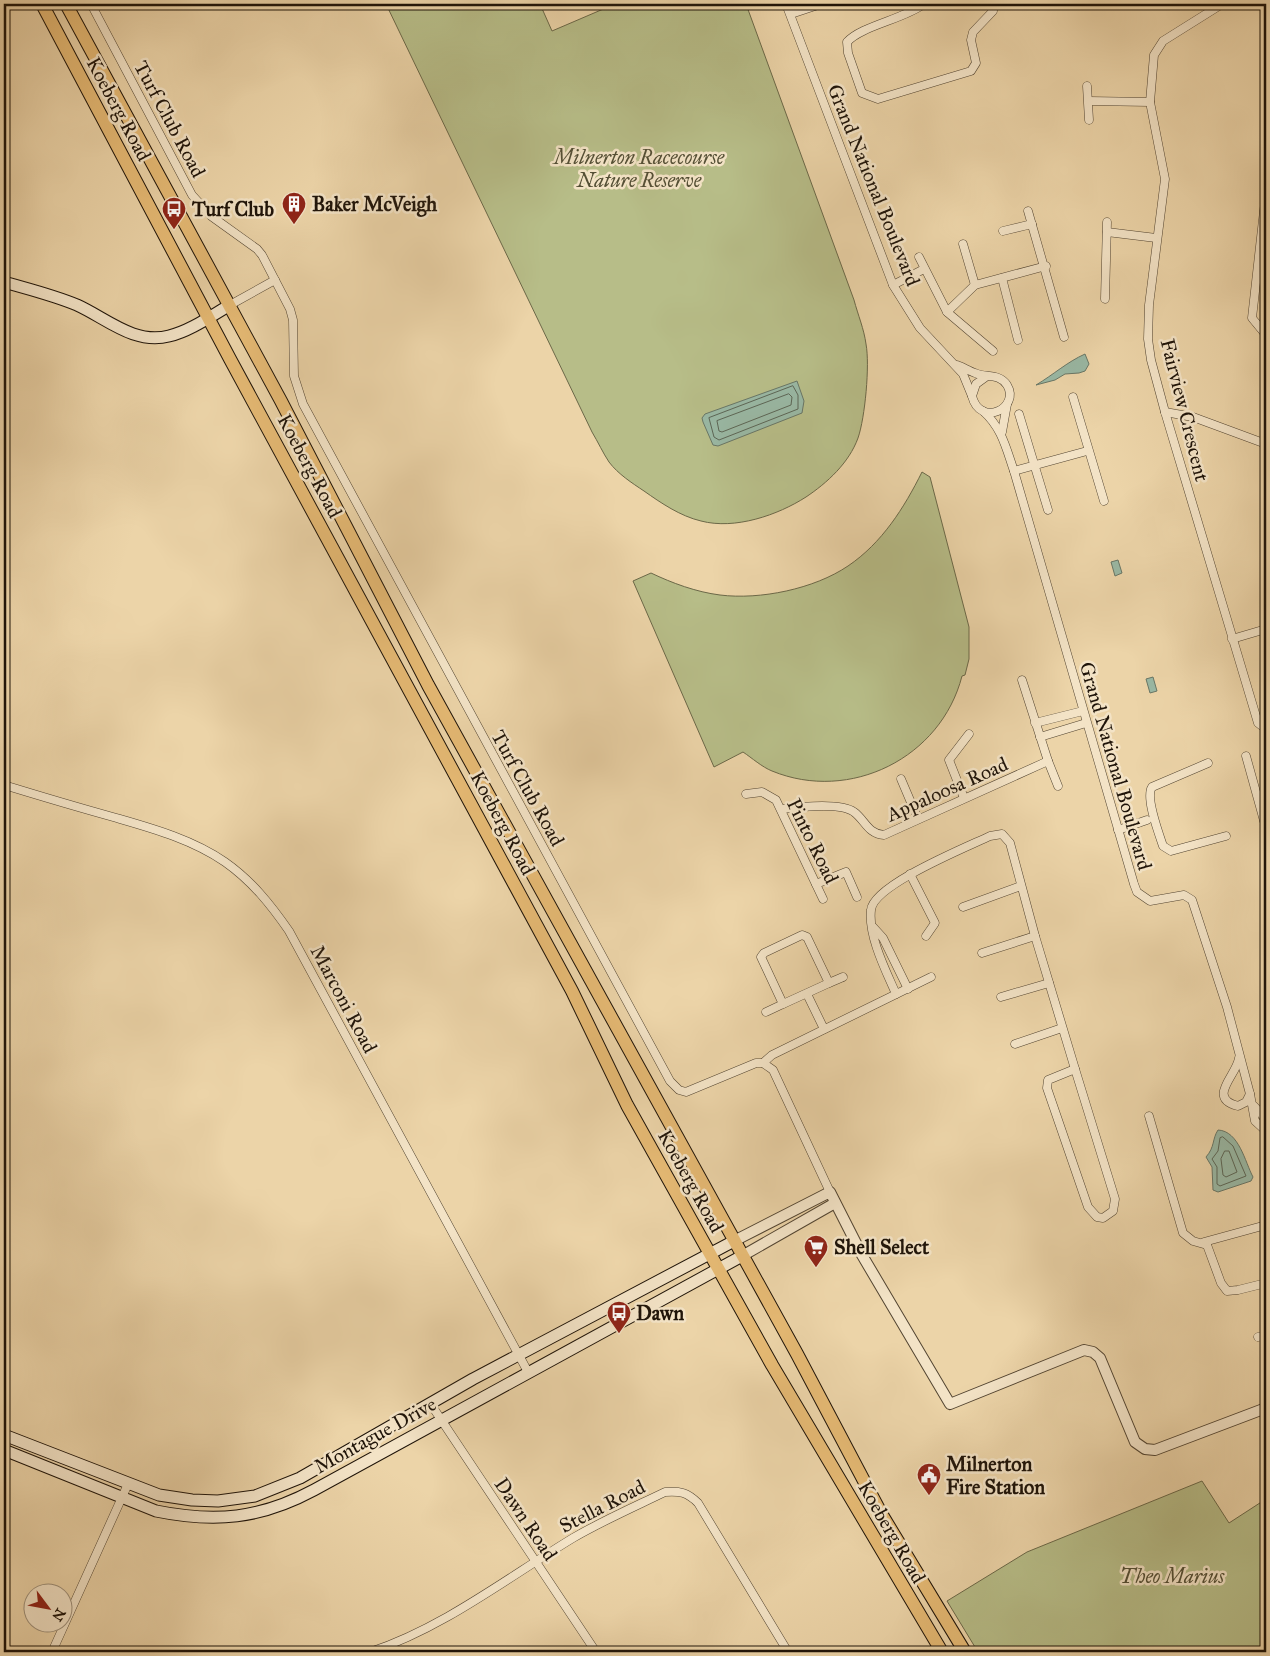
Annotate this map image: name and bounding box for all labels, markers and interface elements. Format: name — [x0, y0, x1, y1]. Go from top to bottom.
street label: Koeberg Road — [81, 53, 156, 166]
street label: Turf Club Road — [129, 56, 211, 182]
street label: Grand National Boulevard — [823, 81, 925, 289]
park label: Milnerton Racecourse Nature Reserve — [552, 145, 725, 192]
building icon: Baker McVeigh — [281, 191, 307, 225]
place label: Baker McVeigh — [312, 192, 438, 217]
bus stop icon: Turf Club — [161, 196, 187, 230]
place label: Turf Club — [191, 197, 274, 221]
street label: Fairview Crescent — [1156, 336, 1214, 484]
street label: Koeberg Road — [272, 410, 347, 523]
street label: Grand National Boulevard — [1075, 659, 1157, 873]
street label: Turf Club Road — [486, 726, 570, 850]
street label: Appaloosa Road — [882, 752, 1011, 827]
street label: Koeberg Road — [465, 767, 540, 880]
street label: Pinto Road — [782, 794, 844, 888]
street label: Marconi Road — [306, 941, 382, 1057]
street label: Koeberg Road — [652, 1125, 729, 1237]
supermarket icon: Shell Select — [803, 1234, 829, 1268]
place label: Shell Select — [834, 1235, 930, 1259]
bus stop icon: Dawn — [606, 1300, 632, 1334]
place label: Dawn — [636, 1301, 684, 1325]
street label: Montague Drive — [310, 1392, 441, 1479]
place label: Milnerton Fire Station — [946, 1452, 1045, 1499]
public building icon: Milnerton Fire Station — [916, 1462, 942, 1496]
street label: Dawn Road — [490, 1473, 562, 1565]
street label: Stella Road — [555, 1474, 649, 1538]
street label: Koeberg Road — [852, 1477, 931, 1588]
park label: Theo Marius — [1120, 1564, 1225, 1588]
north arrow — [22, 1584, 72, 1634]
text: N — [48, 1605, 69, 1624]

